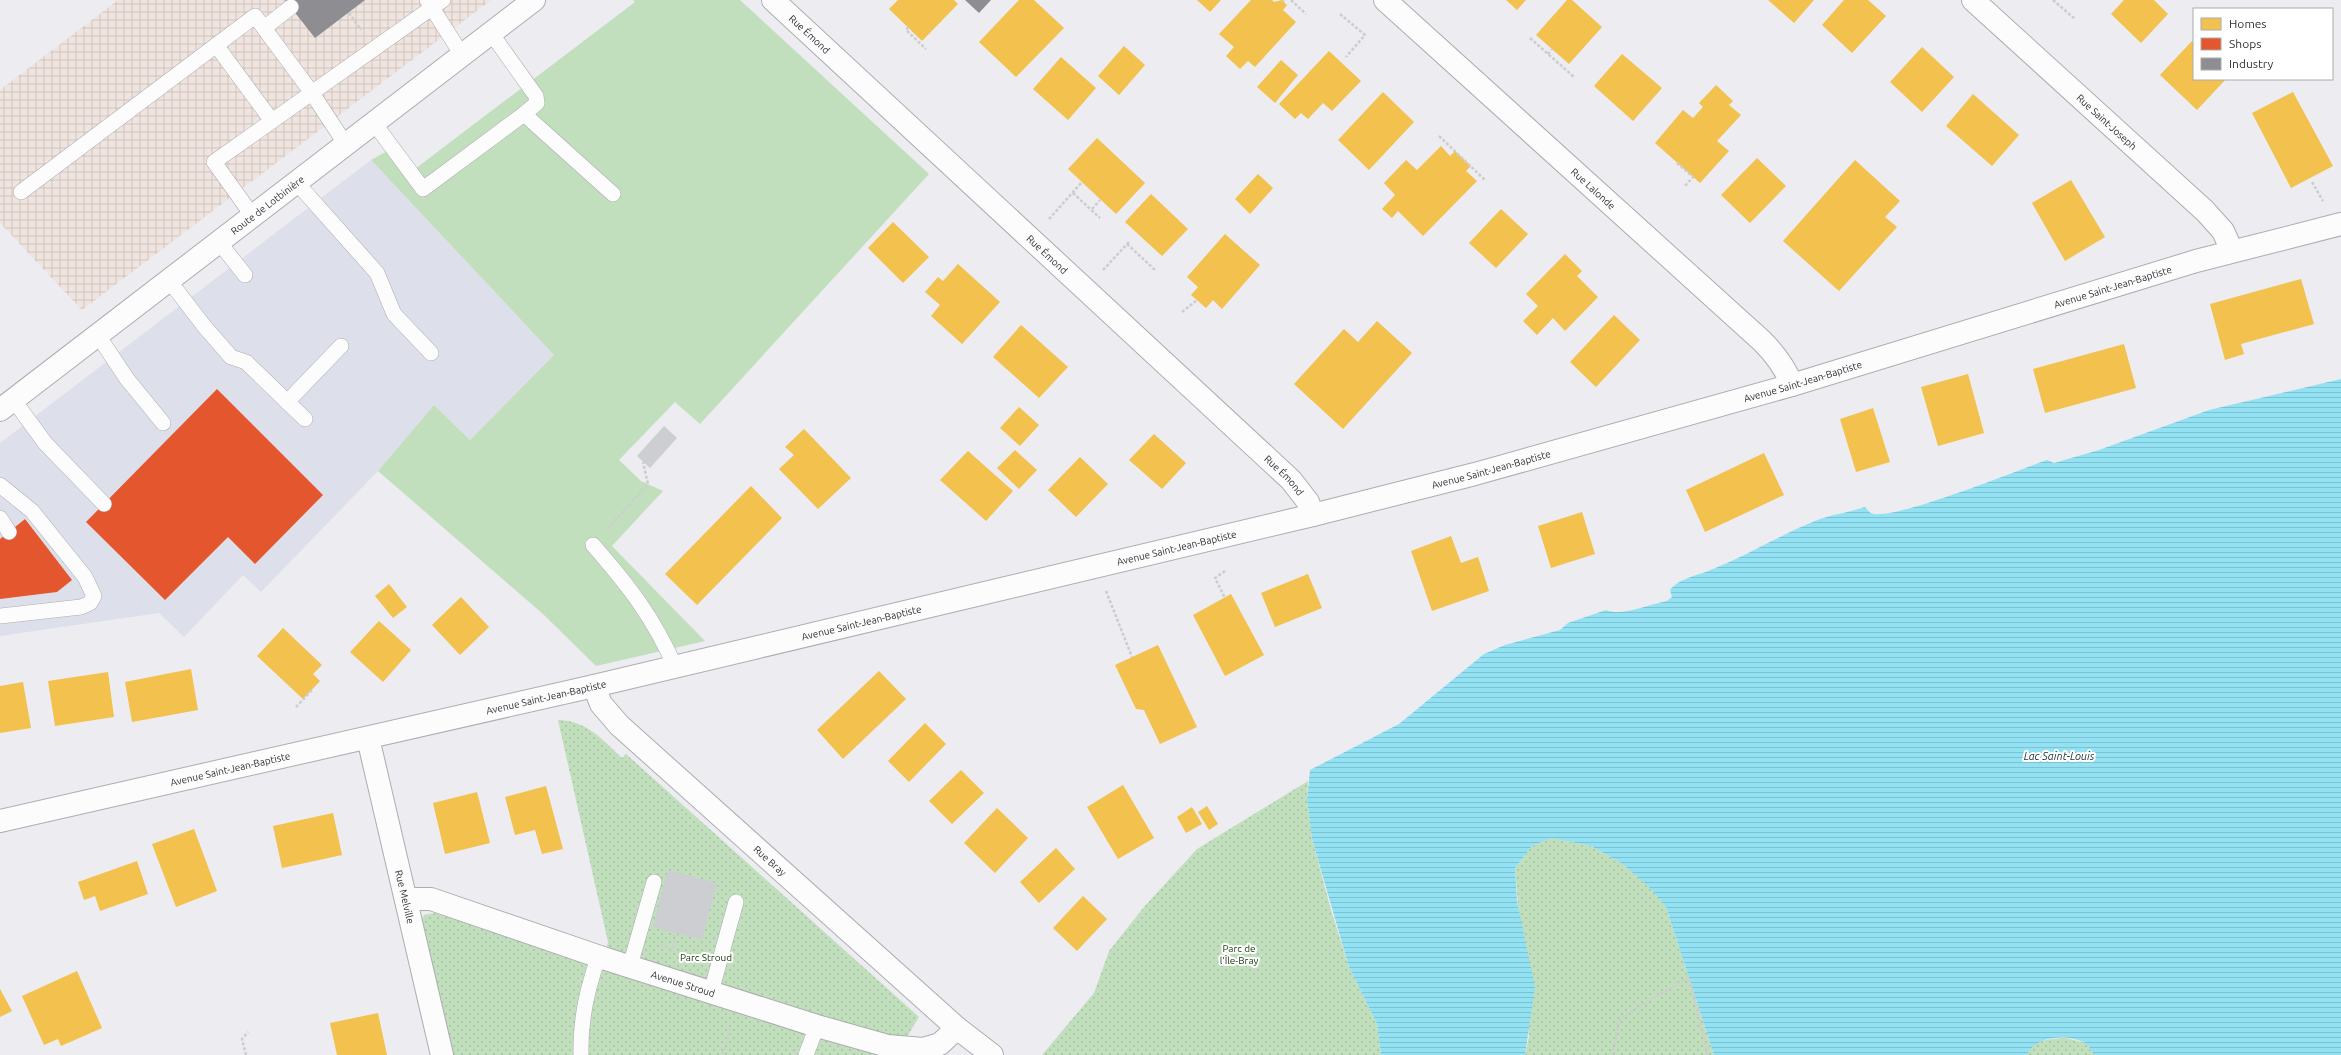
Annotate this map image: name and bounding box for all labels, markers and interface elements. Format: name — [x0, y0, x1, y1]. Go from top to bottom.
legend — [2193, 8, 2333, 80]
street label: Rue Émond — [787, 12, 832, 56]
text: Homes — [2229, 17, 2267, 30]
text: Shops — [2229, 37, 2261, 50]
text: Industry — [2229, 57, 2274, 70]
street label: Rue Saint-Joseph — [2075, 92, 2139, 152]
street label: Rue Lalonde — [1569, 166, 1618, 211]
street label: Route de Lotbinière — [228, 173, 306, 236]
street label: Rue Émond — [1025, 233, 1070, 276]
street label: Avenue Saint-Jean-Baptiste — [2052, 263, 2173, 310]
street label: Avenue Saint-Jean-Baptiste — [1742, 358, 1863, 404]
street label: Avenue Saint-Jean-Baptiste — [1430, 448, 1552, 490]
street label: Rue Émond — [1262, 453, 1306, 497]
street label: Avenue Saint-Jean-Baptiste — [1116, 528, 1238, 567]
street label: Avenue Saint-Jean-Baptiste — [800, 603, 922, 642]
street label: Avenue Saint-Jean-Baptiste — [485, 678, 607, 716]
street label: Avenue Saint-Jean-Baptiste — [169, 750, 291, 788]
water label: Lac Saint-Louis — [2024, 750, 2095, 762]
street label: Rue Bray — [752, 843, 789, 878]
street label: Rue Melville — [393, 869, 417, 925]
park label: Parc de l'Île-Bray — [1220, 943, 1259, 966]
park label: Parc Stroud — [680, 952, 732, 963]
street label: Avenue Stroud — [650, 968, 717, 999]

